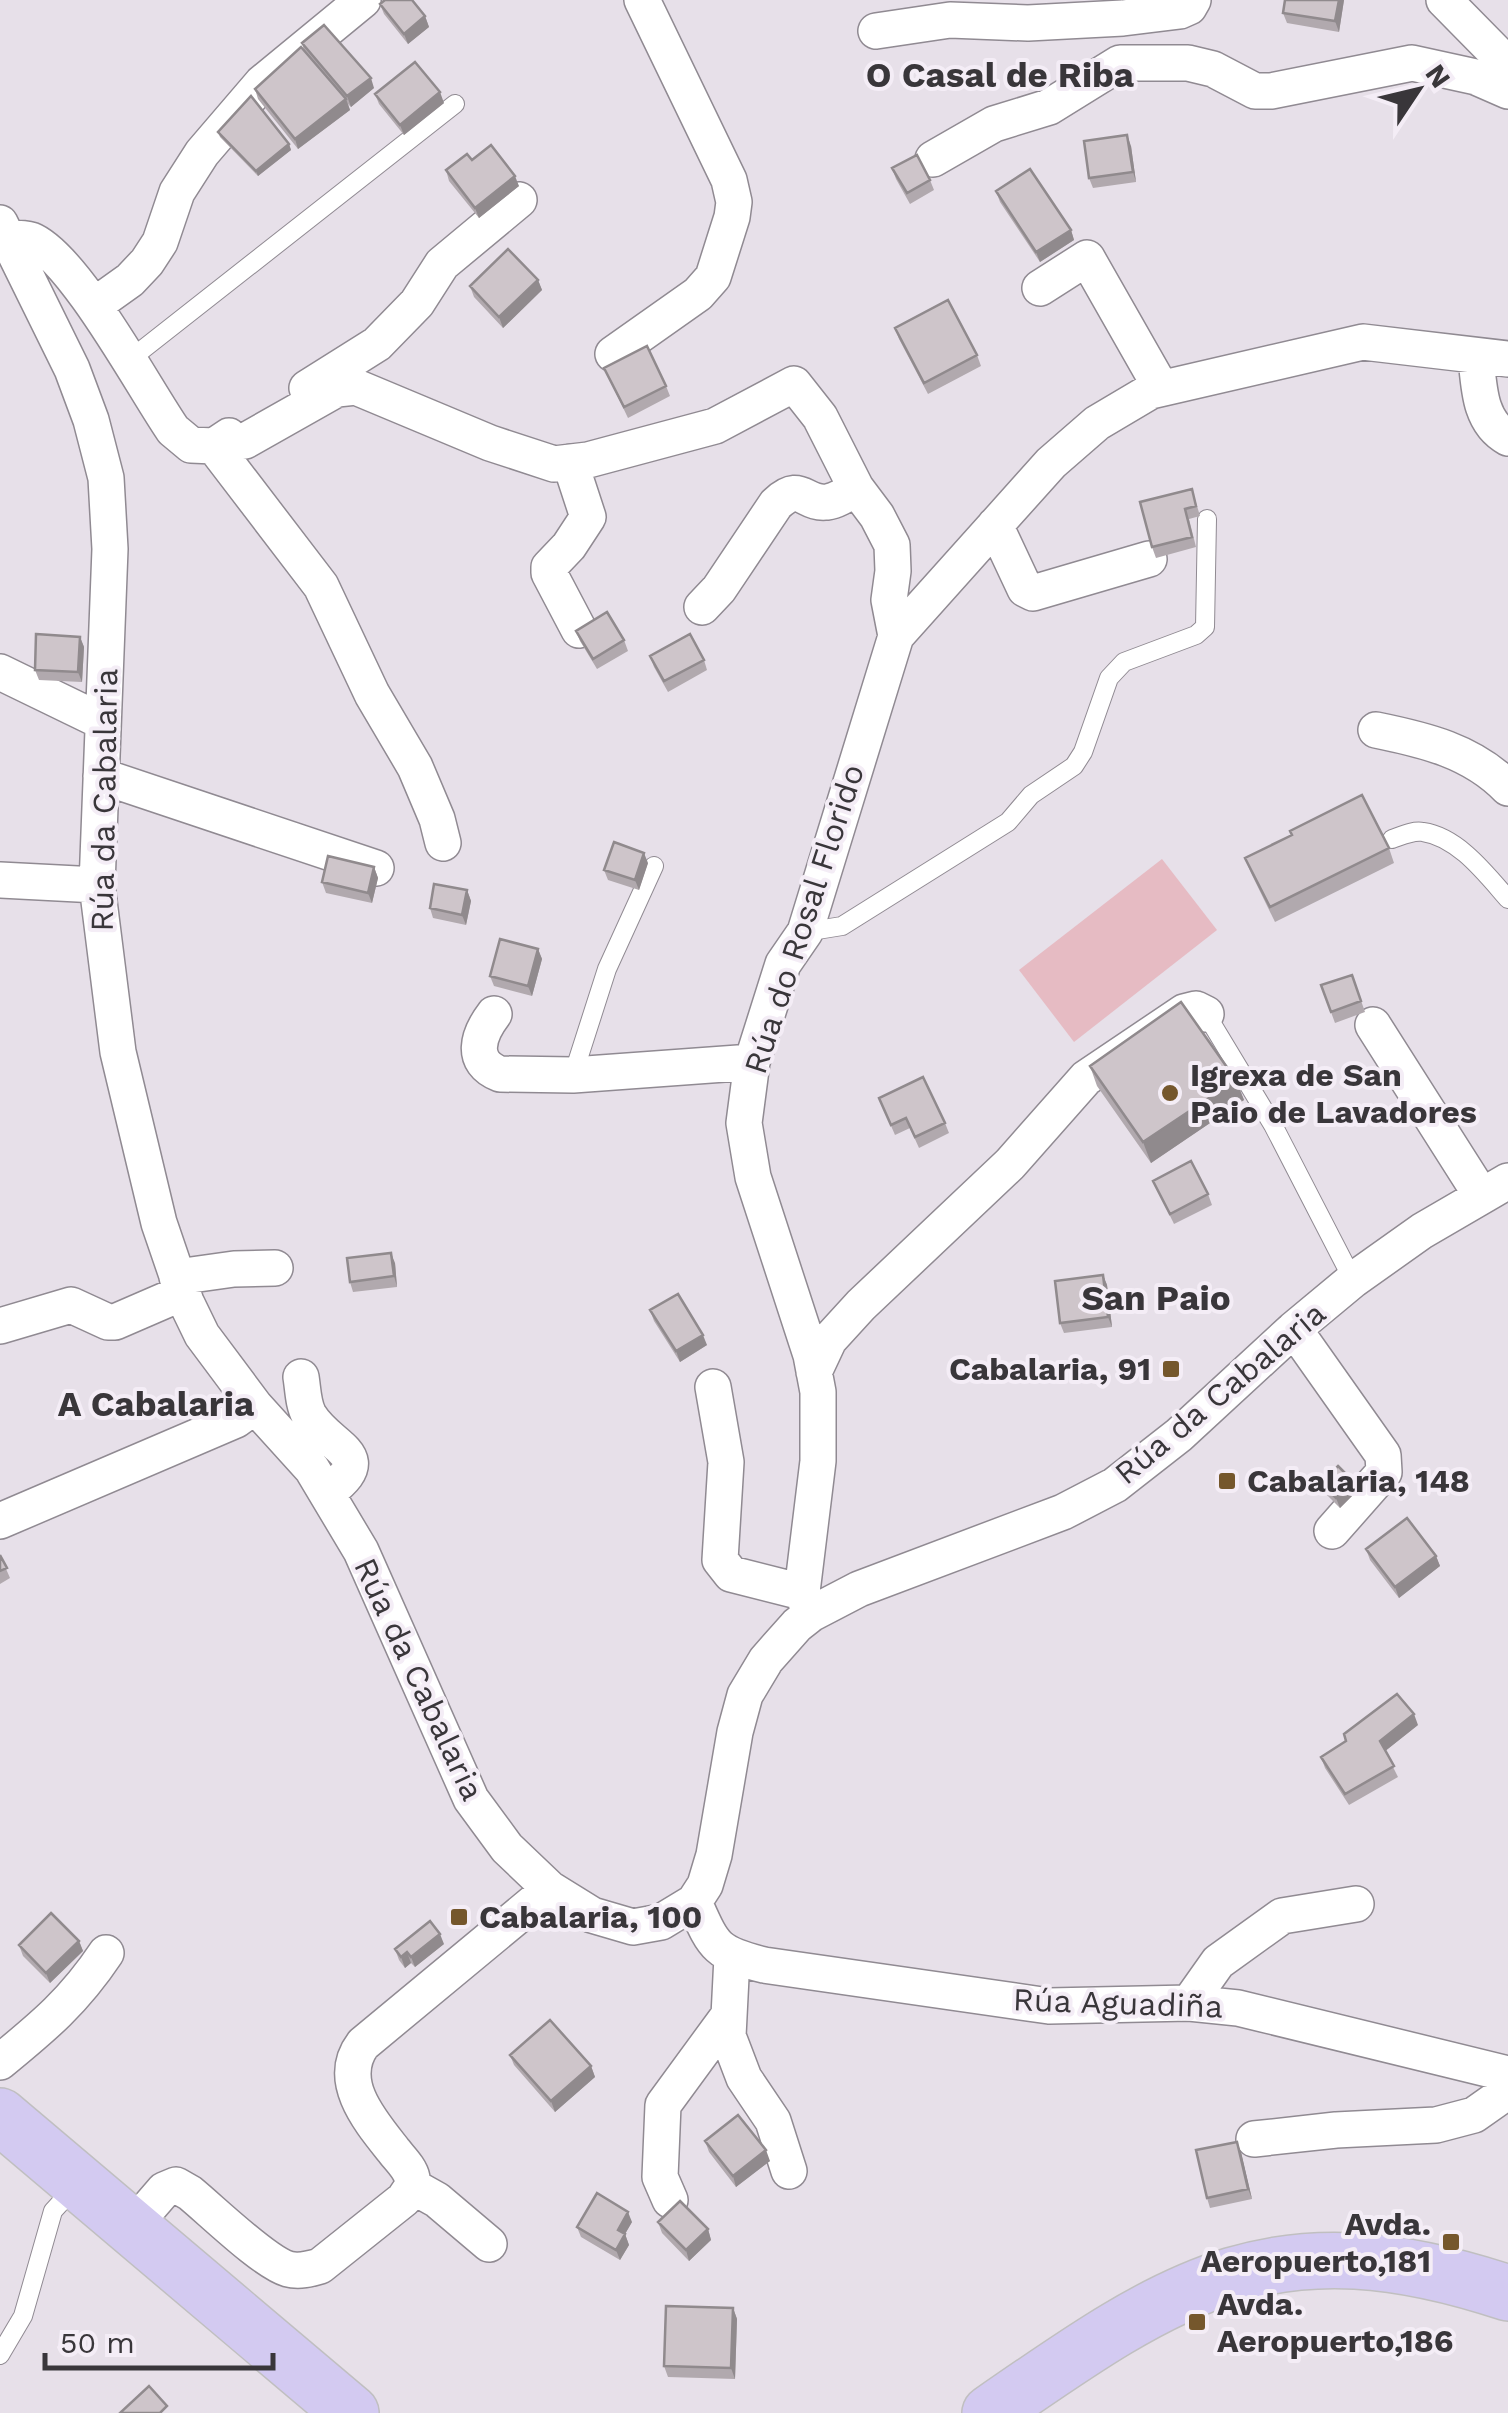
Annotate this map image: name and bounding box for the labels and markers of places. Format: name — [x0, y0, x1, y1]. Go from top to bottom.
place label: Igrexa de San Paio de Lavadores — [1190, 1056, 1477, 1131]
marker: Igrexa de San Paio de Lavadores — [1159, 1082, 1181, 1104]
place label: Cabalaria, 91 — [949, 1350, 1151, 1388]
marker: Cabalaria, 91 — [1160, 1358, 1182, 1380]
place label: Cabalaria, 148 — [1247, 1462, 1470, 1500]
marker: Cabalaria, 148 — [1216, 1470, 1238, 1492]
place label: Cabalaria, 100 — [479, 1898, 702, 1936]
marker: Cabalaria, 100 — [448, 1906, 470, 1928]
place label: Avda. Aeropuerto,181 — [1200, 2205, 1431, 2280]
marker: Avda. Aeropuerto,181 — [1440, 2231, 1462, 2253]
place label: Avda. Aeropuerto,186 — [1217, 2285, 1454, 2360]
marker: Avda. Aeropuerto,186 — [1186, 2311, 1208, 2333]

